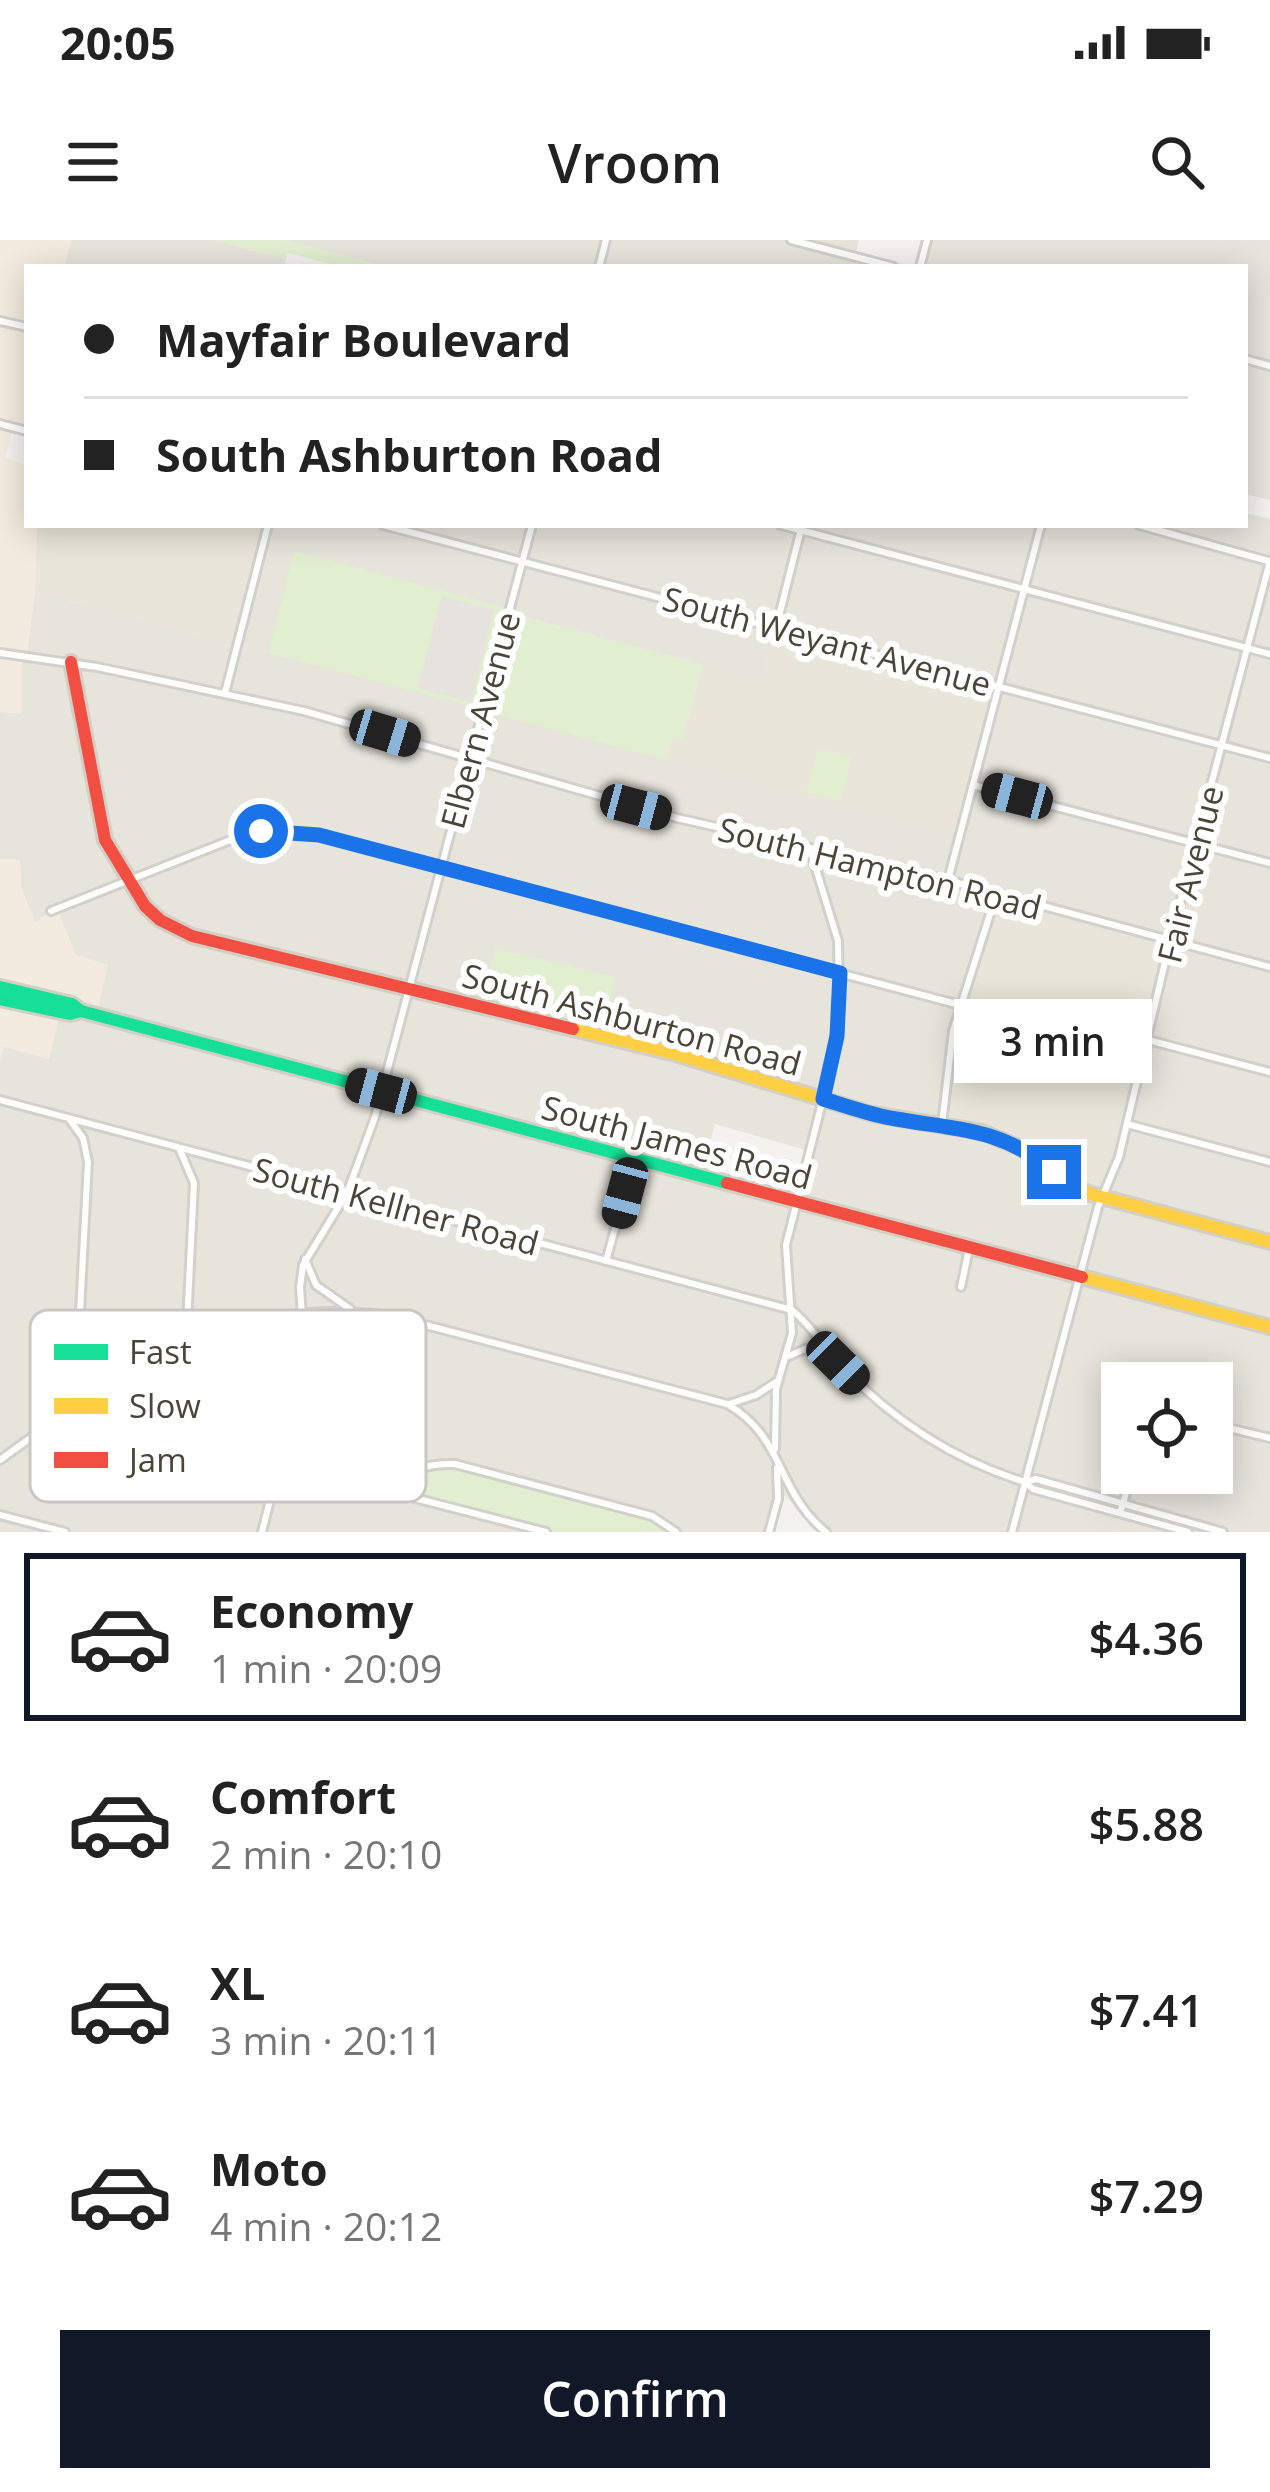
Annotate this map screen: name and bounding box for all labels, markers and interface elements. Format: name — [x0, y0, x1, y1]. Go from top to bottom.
text: 20:05 — [60, 12, 176, 73]
text: Vroom — [548, 125, 722, 199]
icon: menu — [60, 129, 126, 195]
icon: search — [1144, 129, 1210, 195]
text: Mayfair Boulevard — [156, 309, 571, 370]
text: South Ashburton Road — [156, 424, 662, 485]
street label: South Weyant Avenue — [658, 576, 996, 706]
street label: Elbern Avenue — [429, 607, 531, 833]
car — [345, 705, 425, 761]
car — [978, 769, 1056, 823]
car — [597, 780, 675, 834]
street label: Fair Avenue — [1146, 781, 1234, 967]
route start — [234, 804, 288, 858]
street label: South Hampton Road — [714, 806, 1046, 930]
street label: South Ashburton Road — [458, 952, 806, 1086]
callout: 3 min — [955, 998, 1153, 1082]
text: 3 min — [1000, 1014, 1106, 1067]
car — [342, 1064, 420, 1118]
street label: South James Road — [537, 1084, 817, 1200]
route end — [1027, 1145, 1081, 1199]
street label: South Kellner Road — [248, 1146, 544, 1266]
car — [598, 1154, 652, 1232]
legend — [30, 1310, 426, 1502]
car — [800, 1325, 876, 1401]
text: Fast — [129, 1329, 192, 1374]
map controls — [1101, 1362, 1233, 1494]
button: locate — [1101, 1362, 1233, 1494]
text: Slow — [129, 1383, 201, 1428]
text: Jam — [126, 1437, 187, 1482]
text: Economy — [210, 1580, 413, 1641]
icon: car — [66, 1583, 174, 1691]
text: $4.36 — [1089, 1607, 1204, 1668]
text: 1 min · 20:09 — [210, 1641, 442, 1694]
text: Comfort — [210, 1766, 396, 1827]
icon: car — [66, 1769, 174, 1877]
text: $5.88 — [1089, 1793, 1204, 1854]
text: 2 min · 20:10 — [210, 1827, 442, 1880]
text: XL — [210, 1952, 265, 2013]
icon: car — [66, 1955, 174, 2063]
text: $7.41 — [1089, 1979, 1204, 2040]
text: 3 min · 20:11 — [210, 2013, 442, 2066]
text: Moto — [210, 2138, 328, 2199]
icon: car — [66, 2141, 174, 2249]
text: $7.29 — [1089, 2165, 1204, 2226]
text: 4 min · 20:12 — [210, 2199, 442, 2252]
button: Confirm — [60, 2330, 1210, 2468]

